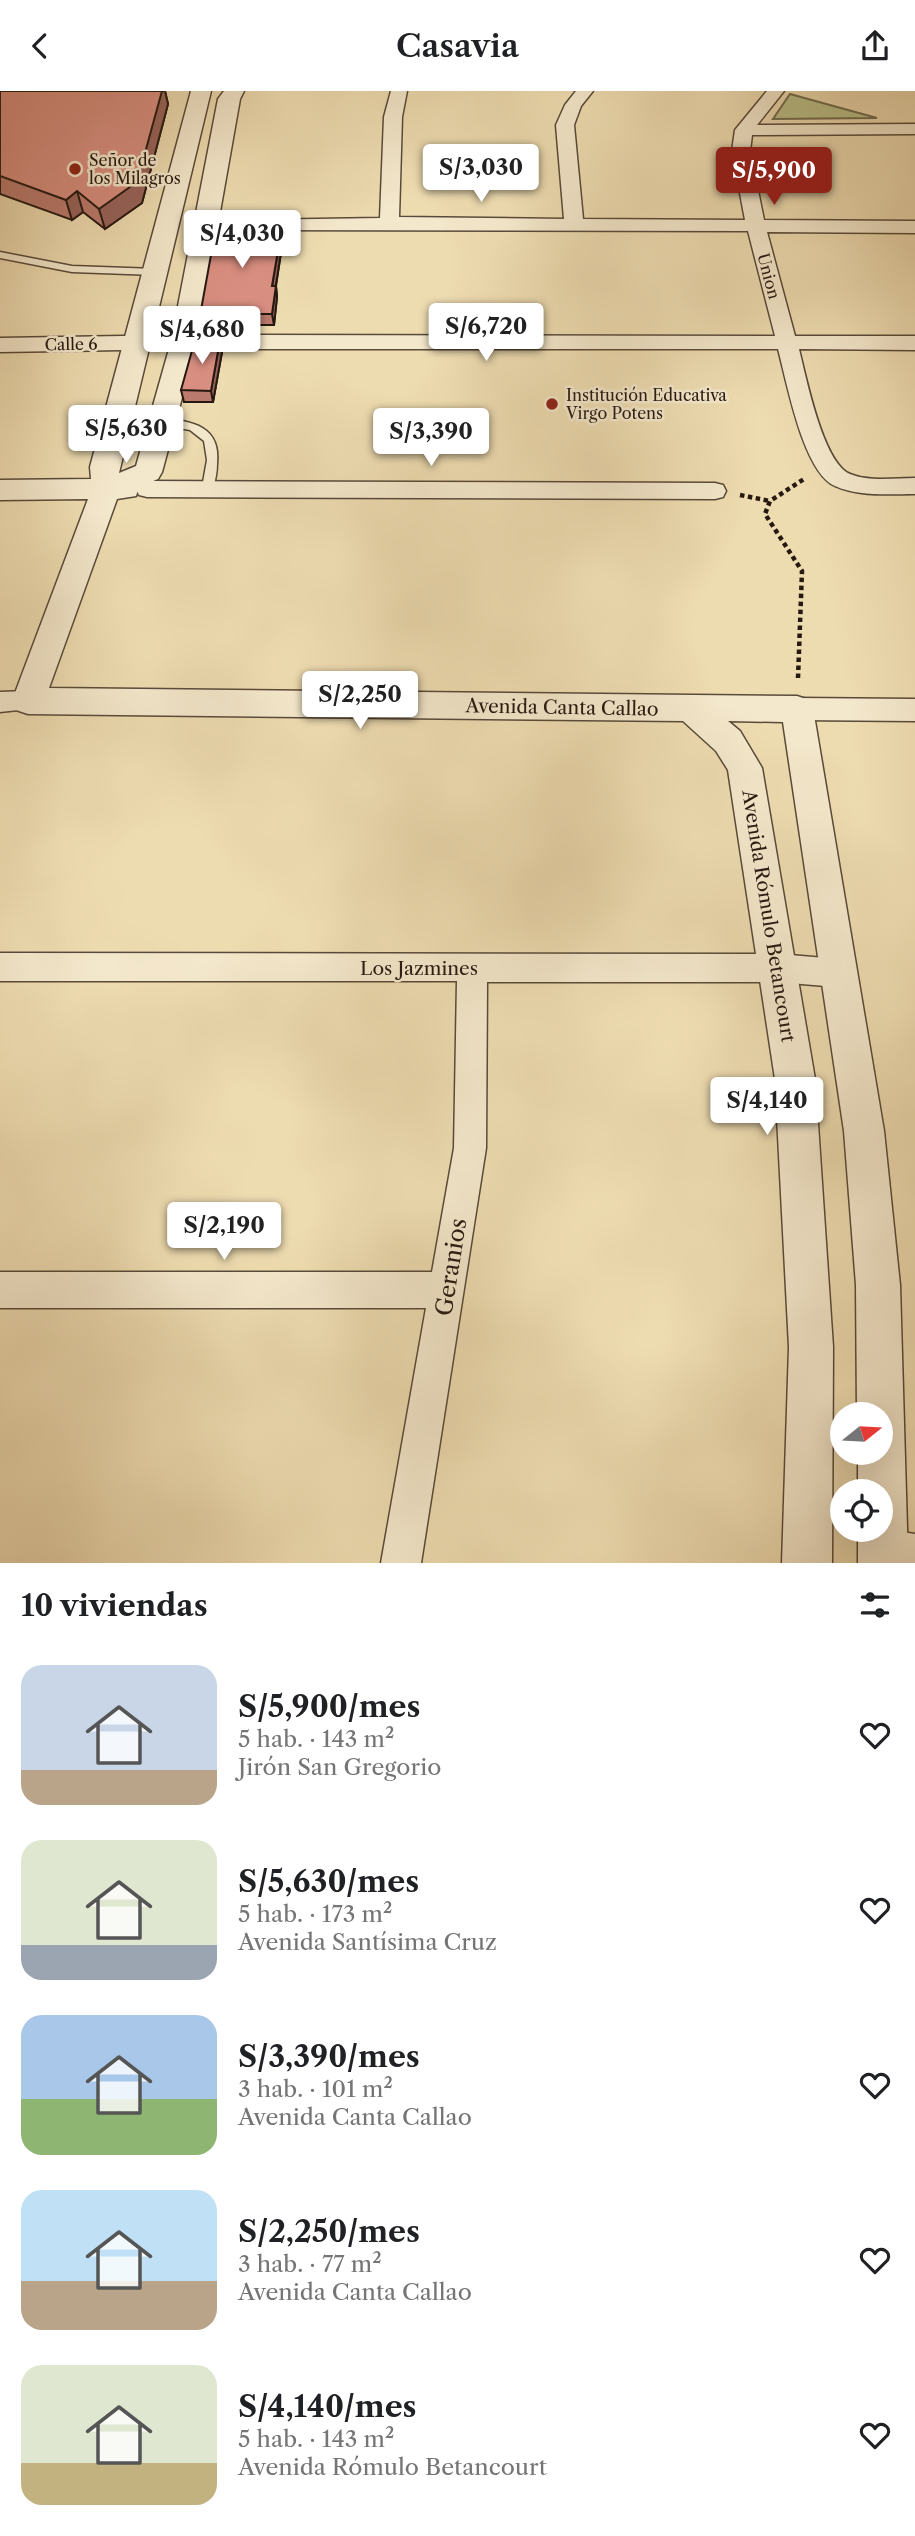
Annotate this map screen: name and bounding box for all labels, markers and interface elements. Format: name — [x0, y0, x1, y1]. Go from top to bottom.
text: Casavia — [396, 26, 519, 65]
icon: back — [21, 27, 59, 65]
icon: share — [856, 27, 894, 65]
pin: S/3,030 — [416, 145, 546, 204]
pin: S/5,900 — [709, 148, 839, 207]
place label: Señor de los Milagros — [89, 150, 181, 188]
text: S/3,030 — [439, 153, 523, 181]
text: S/5,900 — [732, 156, 816, 184]
marker: Señor de los Milagros — [67, 161, 83, 177]
pin: S/4,030 — [177, 211, 307, 270]
text: S/4,030 — [200, 219, 284, 247]
street label: Union — [753, 251, 785, 301]
pin: S/6,720 — [421, 303, 551, 363]
pin: S/4,680 — [137, 307, 267, 366]
text: S/6,720 — [445, 312, 527, 340]
text: S/4,680 — [159, 315, 245, 343]
street label: Calle 6 — [44, 334, 98, 354]
place label: Institución Educativa Virgo Potens — [565, 385, 727, 423]
marker: Institución Educativa Virgo Potens — [544, 396, 560, 412]
pin: S/5,630 — [61, 405, 191, 465]
pin: S/3,390 — [366, 409, 496, 468]
text: S/5,630 — [84, 414, 168, 442]
text: S/3,390 — [389, 417, 473, 445]
pin: S/2,250 — [295, 671, 425, 731]
text: S/2,250 — [318, 680, 402, 708]
street label: Avenida Canta Callao — [464, 694, 659, 721]
street label: Avenida Rómulo Betancourt — [737, 787, 800, 1044]
street label: Los Jazmines — [360, 957, 478, 980]
pin: S/4,140 — [702, 1077, 832, 1137]
text: S/4,140 — [726, 1086, 808, 1114]
pin: S/2,190 — [159, 1203, 289, 1262]
text: S/2,190 — [183, 1211, 265, 1239]
street label: Geranios — [429, 1216, 473, 1318]
north arrow — [830, 1402, 892, 1465]
map controls — [830, 1402, 893, 1542]
button: locate — [830, 1479, 893, 1542]
icon: filters — [856, 1586, 894, 1624]
text: 10 viviendas — [21, 1587, 208, 1624]
text: S/5,900/mes — [238, 1688, 420, 1725]
icon: home — [77, 1693, 161, 1777]
icon: heart — [856, 1716, 894, 1754]
text: 5 hab. · 143 m² — [238, 1725, 394, 1753]
text: Jirón San Gregorio — [238, 1753, 441, 1781]
text: S/5,630/mes — [238, 1863, 419, 1900]
icon: home — [77, 1868, 161, 1952]
icon: heart — [856, 1891, 894, 1929]
text: 5 hab. · 173 m² — [238, 1900, 392, 1928]
text: Avenida Santísima Cruz — [238, 1928, 497, 1956]
text: S/3,390/mes — [238, 2038, 420, 2075]
icon: home — [77, 2043, 161, 2127]
icon: heart — [856, 2066, 894, 2104]
text: 3 hab. · 101 m² — [238, 2075, 393, 2103]
text: Avenida Canta Callao — [238, 2103, 472, 2131]
text: S/2,250/mes — [238, 2213, 420, 2250]
icon: home — [77, 2218, 161, 2302]
icon: heart — [856, 2241, 894, 2279]
text: 3 hab. · 77 m² — [238, 2250, 382, 2278]
text: Avenida Canta Callao — [238, 2278, 472, 2306]
text: S/4,140/mes — [238, 2388, 417, 2425]
icon: home — [77, 2393, 161, 2477]
icon: heart — [856, 2416, 894, 2454]
text: 5 hab. · 143 m² — [238, 2425, 394, 2453]
text: Avenida Rómulo Betancourt — [238, 2453, 547, 2481]

